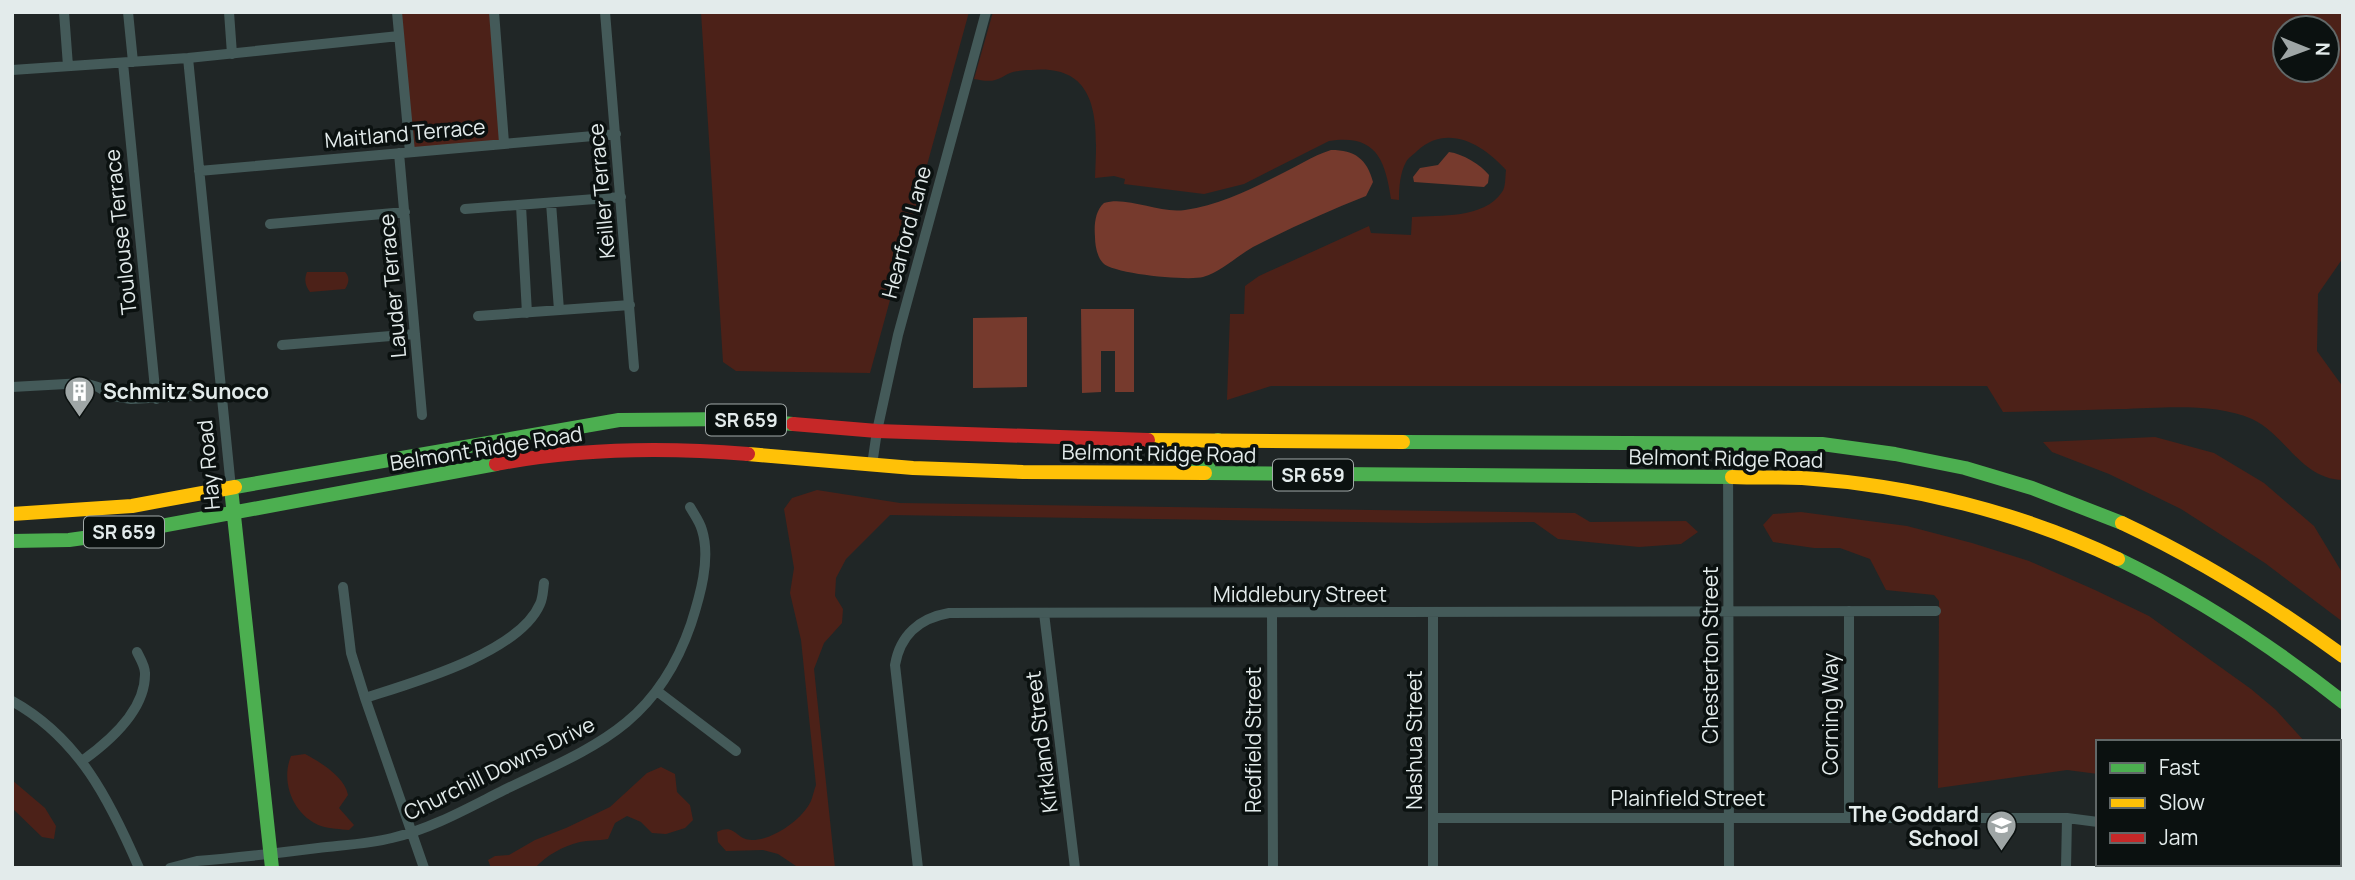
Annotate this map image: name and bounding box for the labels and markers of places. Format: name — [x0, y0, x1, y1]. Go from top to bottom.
building icon: Schmitz Sunoco — [63, 374, 97, 418]
place label: Schmitz Sunoco — [103, 377, 269, 405]
place label: The Goddard School — [1849, 800, 1979, 852]
school or university icon: The Goddard School — [1985, 809, 2019, 853]

